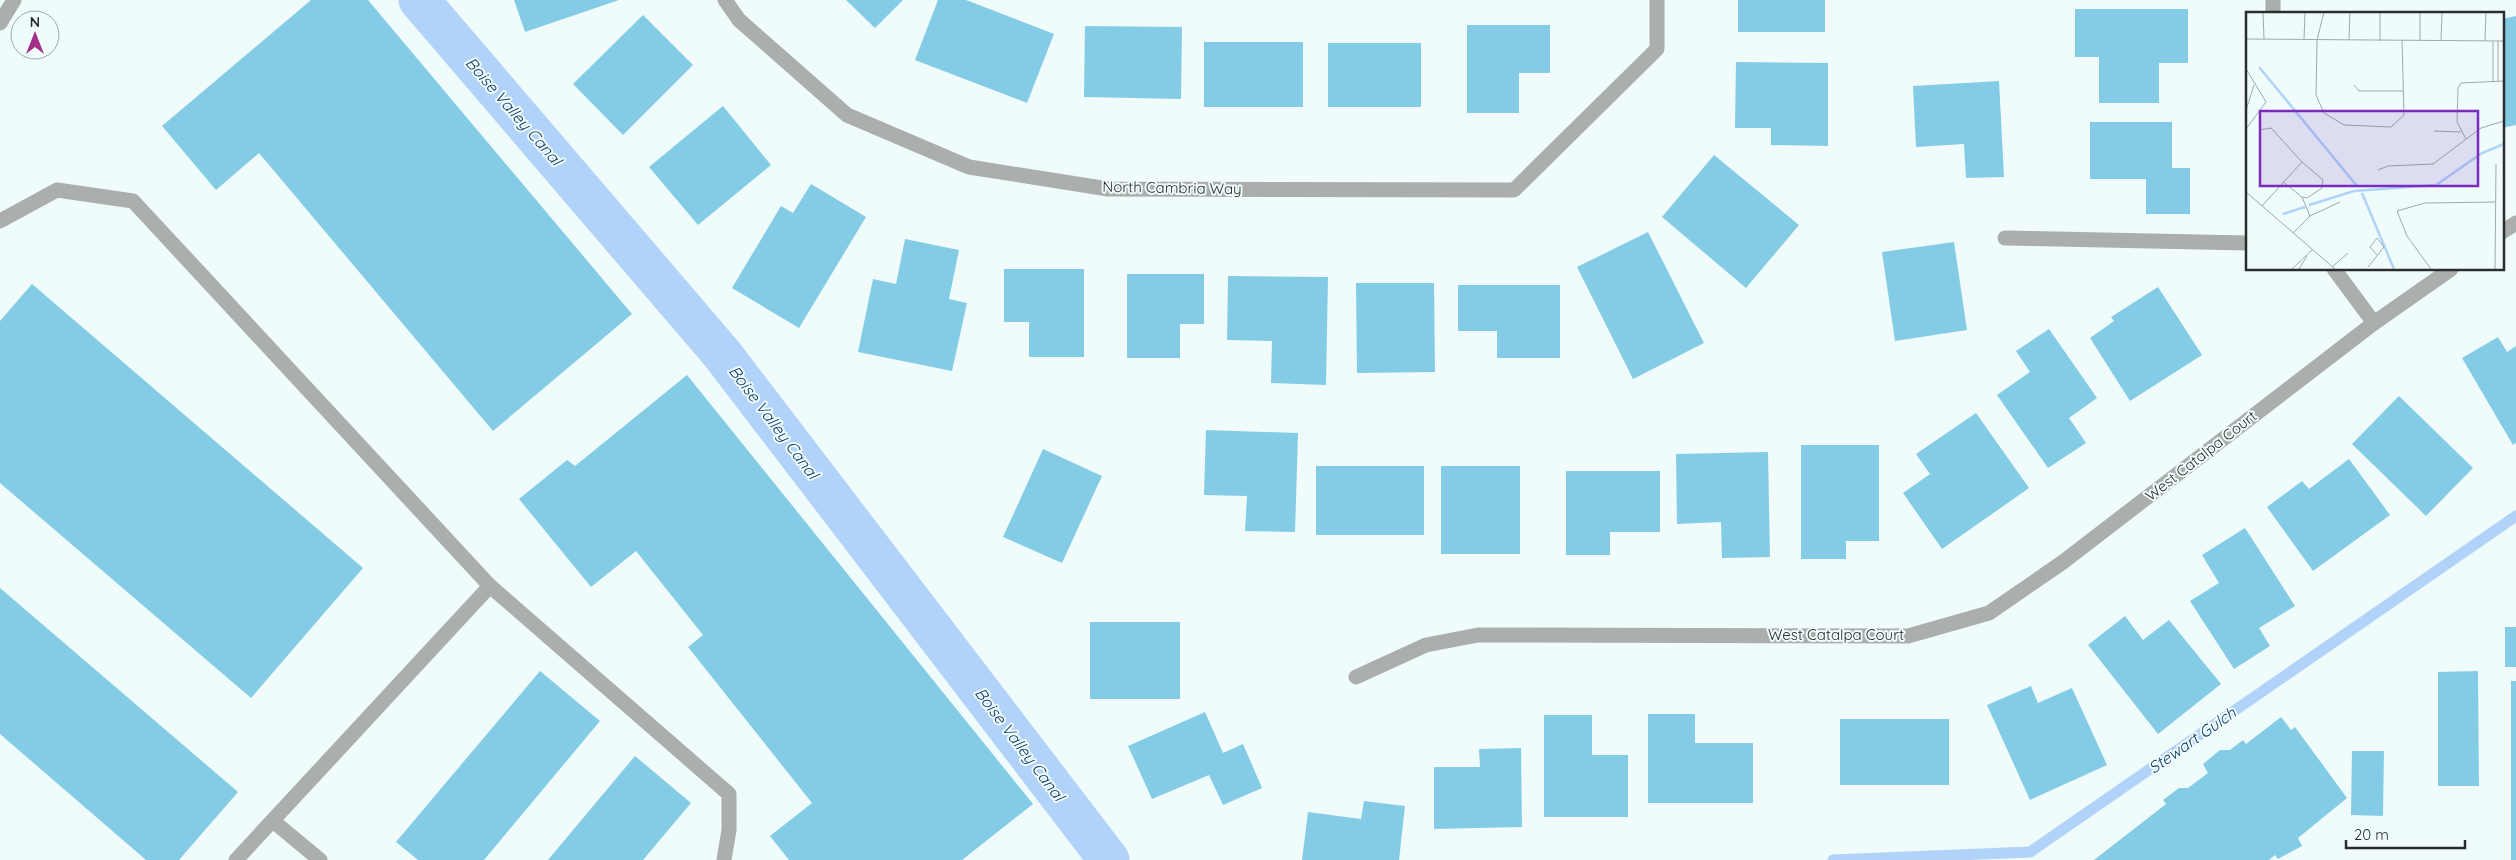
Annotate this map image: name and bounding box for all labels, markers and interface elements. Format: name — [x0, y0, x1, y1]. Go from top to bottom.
north arrow — [10, 10, 60, 60]
inset map — [2246, 12, 2504, 270]
text: N — [30, 13, 40, 31]
water label: Boise Valley Canal — [462, 53, 568, 171]
street label: North Cambria Way — [1102, 177, 1242, 198]
water label: Boise Valley Canal — [725, 361, 825, 485]
street label: West Catalpa Court — [2141, 406, 2260, 505]
street label: West Catalpa Court — [1768, 625, 1904, 644]
water label: Boise Valley Canal — [971, 683, 1071, 807]
water label: Stewart Gulch — [2144, 702, 2240, 778]
scale bar — [2346, 818, 2465, 850]
text: 20 m — [2354, 825, 2389, 844]

